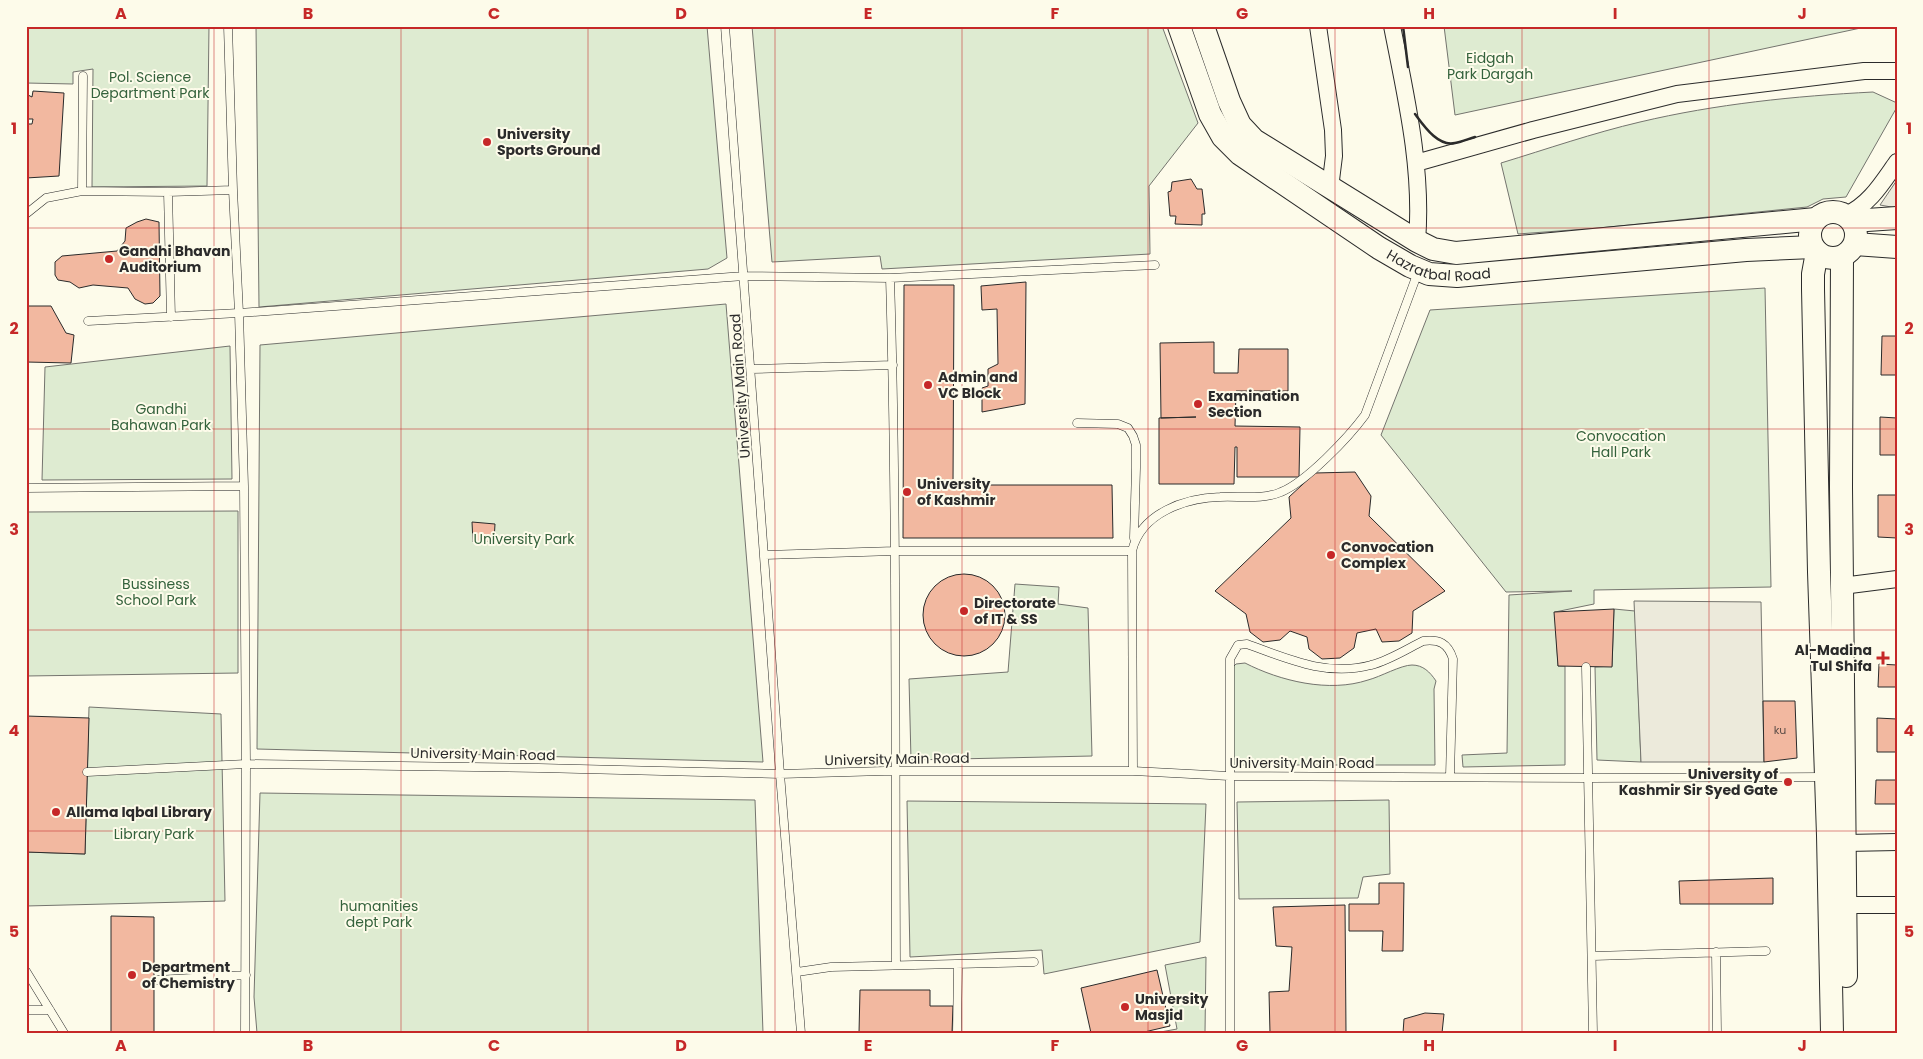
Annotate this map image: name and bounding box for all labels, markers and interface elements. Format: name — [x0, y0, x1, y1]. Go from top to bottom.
text: A — [115, 2, 127, 25]
text: B — [303, 2, 313, 25]
text: C — [488, 2, 500, 25]
text: D — [675, 2, 687, 25]
text: E — [864, 2, 872, 25]
text: F — [1051, 2, 1060, 25]
text: G — [1236, 2, 1248, 25]
text: H — [1423, 2, 1435, 25]
text: I — [1613, 2, 1617, 25]
text: J — [1797, 2, 1807, 25]
park label: Eidgah Park Dargah — [1447, 48, 1533, 84]
park label: Pol. Science Department Park — [91, 67, 210, 103]
text: 1 — [11, 117, 17, 140]
text: 1 — [1906, 117, 1912, 140]
place label: University Sports Ground — [497, 124, 600, 160]
marker: University Sports Ground — [481, 136, 493, 148]
place label: Gandhi Bhavan Auditorium — [119, 241, 231, 277]
street label: Hazratbal Road — [1383, 245, 1492, 286]
marker: Gandhi Bhavan Auditorium — [103, 253, 115, 265]
street label: University Main Road — [725, 313, 755, 459]
text: 2 — [9, 317, 19, 340]
text: 2 — [1904, 317, 1914, 340]
place label: Admin and VC Block — [938, 367, 1018, 403]
marker: Admin and VC Block — [922, 379, 934, 391]
place label: Examination Section — [1208, 386, 1299, 422]
marker: Examination Section — [1192, 398, 1204, 410]
park label: Gandhi Bahawan Park — [111, 399, 212, 435]
park label: Convocation Hall Park — [1576, 426, 1666, 462]
place label: University of Kashmir — [917, 474, 995, 510]
marker: University of Kashmir — [901, 486, 913, 498]
text: 3 — [9, 518, 19, 541]
text: 3 — [1904, 518, 1914, 541]
park label: University Park — [473, 529, 575, 549]
place label: Convocation Complex — [1341, 537, 1434, 573]
marker: Convocation Complex — [1325, 549, 1337, 561]
park label: Bussiness School Park — [116, 574, 197, 610]
place label: Directorate of IT & SS — [974, 593, 1056, 629]
marker: Directorate of IT & SS — [958, 605, 970, 617]
place label: Al-Madina Tul Shifa — [1794, 640, 1872, 676]
marker: Al-Madina Tul Shifa — [1876, 651, 1890, 665]
text: 4 — [9, 719, 20, 742]
text: 4 — [1904, 719, 1915, 742]
house number: ku — [1774, 722, 1786, 738]
street label: University Main Road — [410, 743, 556, 765]
street label: University Main Road — [824, 748, 970, 770]
street label: University Main Road — [1229, 753, 1375, 773]
place label: University of Kashmir Sir Syed Gate — [1619, 764, 1778, 800]
marker: University of Kashmir Sir Syed Gate — [1782, 776, 1794, 788]
place label: Allama Iqbal Library — [66, 802, 212, 822]
marker: Allama Iqbal Library — [50, 806, 62, 818]
park label: Library Park — [114, 824, 195, 844]
park label: humanities dept Park — [340, 896, 418, 932]
text: 5 — [9, 920, 19, 943]
text: 5 — [1904, 920, 1914, 943]
place label: Department of Chemistry — [142, 957, 235, 993]
marker: Department of Chemistry — [126, 969, 138, 981]
place label: University Masjid — [1135, 989, 1208, 1025]
marker: University Masjid — [1119, 1001, 1131, 1013]
text: A — [115, 1034, 127, 1057]
text: B — [303, 1034, 313, 1057]
text: C — [488, 1034, 500, 1057]
text: D — [675, 1034, 687, 1057]
text: E — [864, 1034, 872, 1057]
text: F — [1051, 1034, 1060, 1057]
text: G — [1236, 1034, 1248, 1057]
text: H — [1423, 1034, 1435, 1057]
text: I — [1613, 1034, 1617, 1057]
text: J — [1797, 1034, 1807, 1057]

